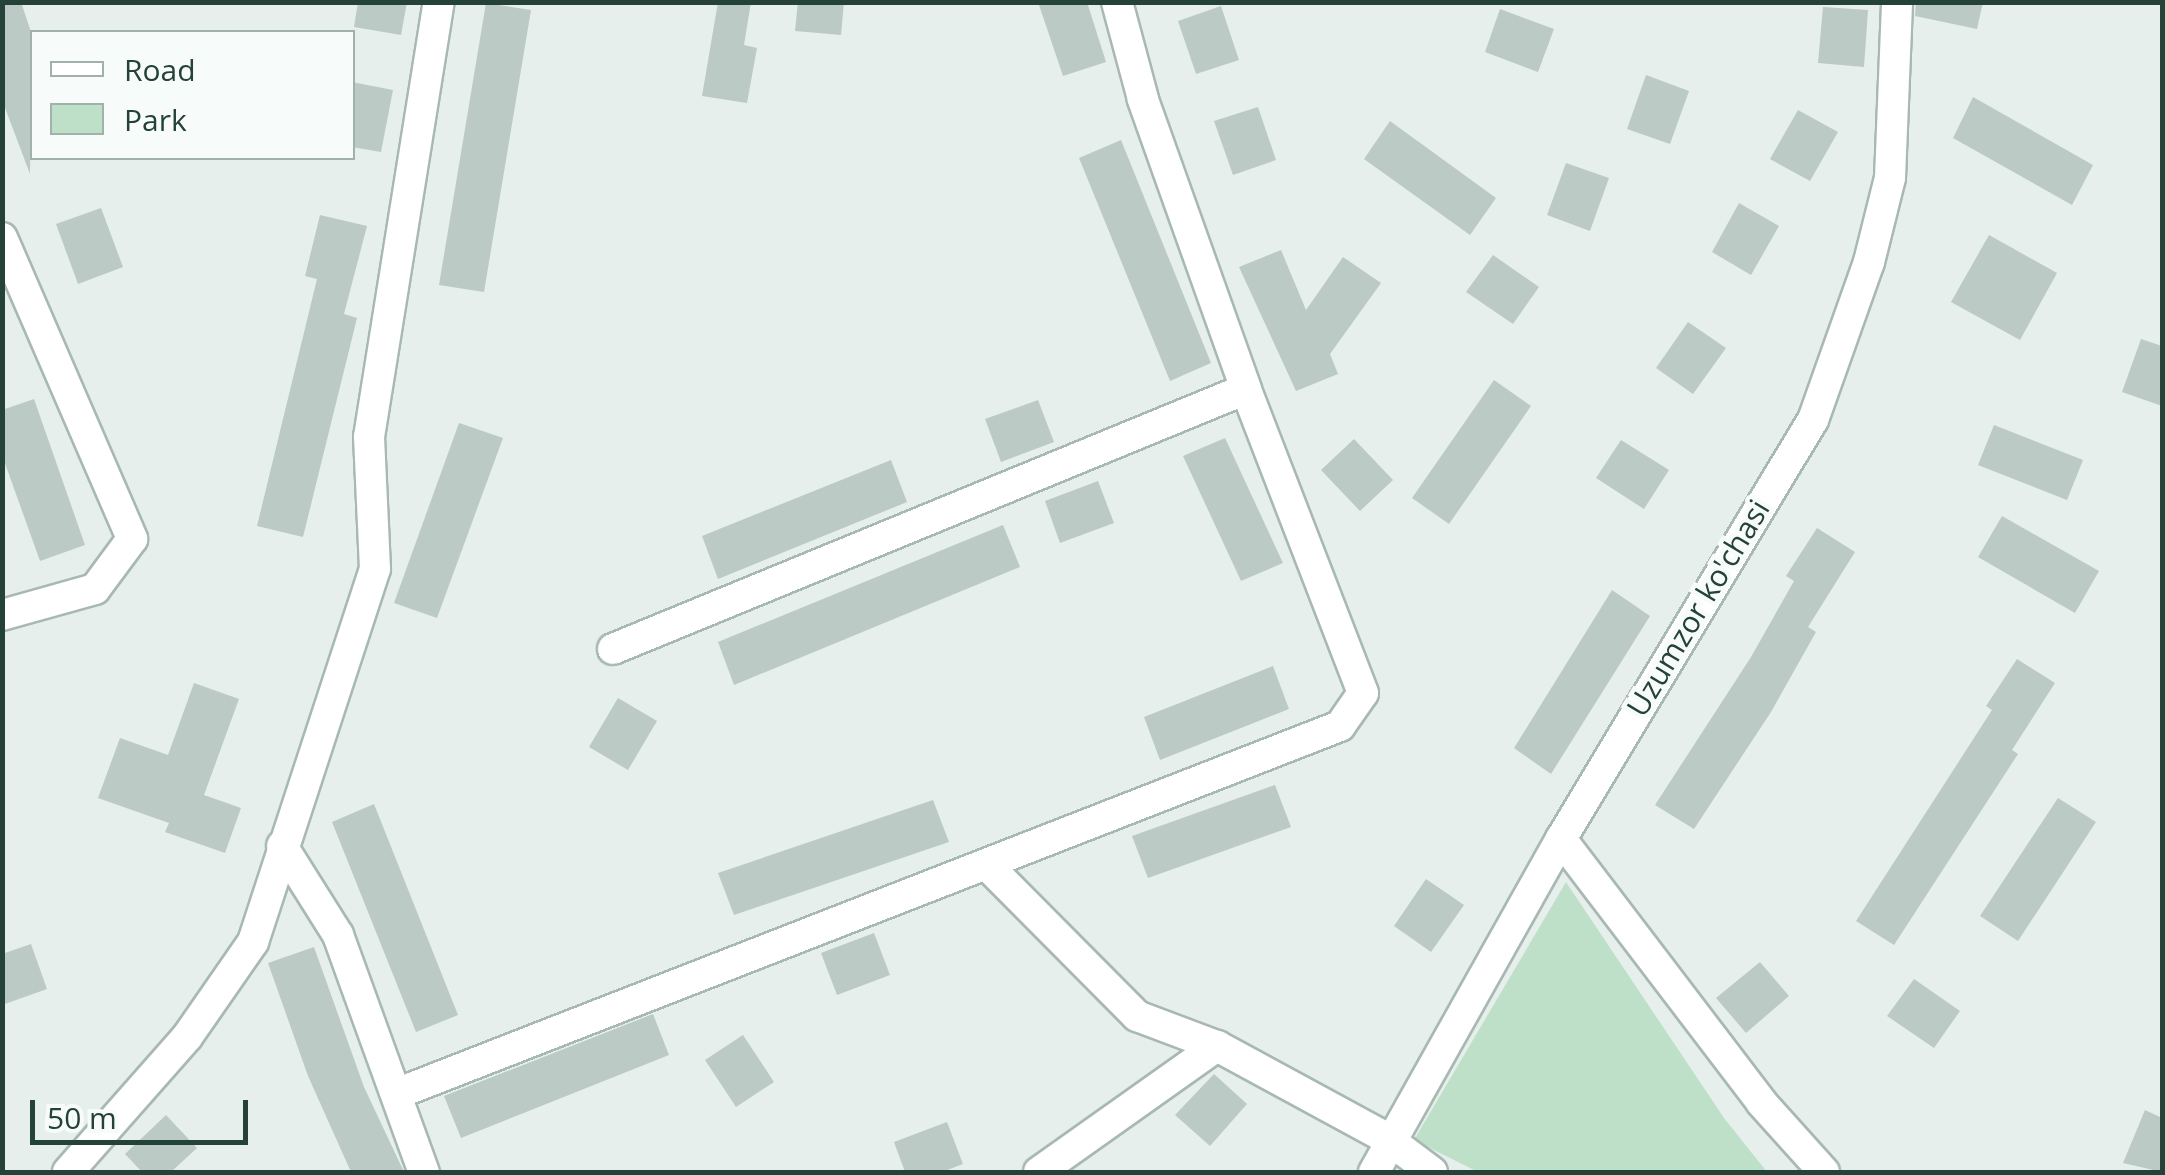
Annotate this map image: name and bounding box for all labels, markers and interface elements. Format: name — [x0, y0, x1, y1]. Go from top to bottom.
legend — [30, 30, 355, 160]
text: Road — [124, 49, 196, 90]
text: Park — [124, 99, 187, 140]
street label: Uzumzor ko'chasi — [1619, 493, 1777, 723]
scale bar — [35, 1080, 252, 1142]
text: 50 m — [47, 1097, 117, 1138]

